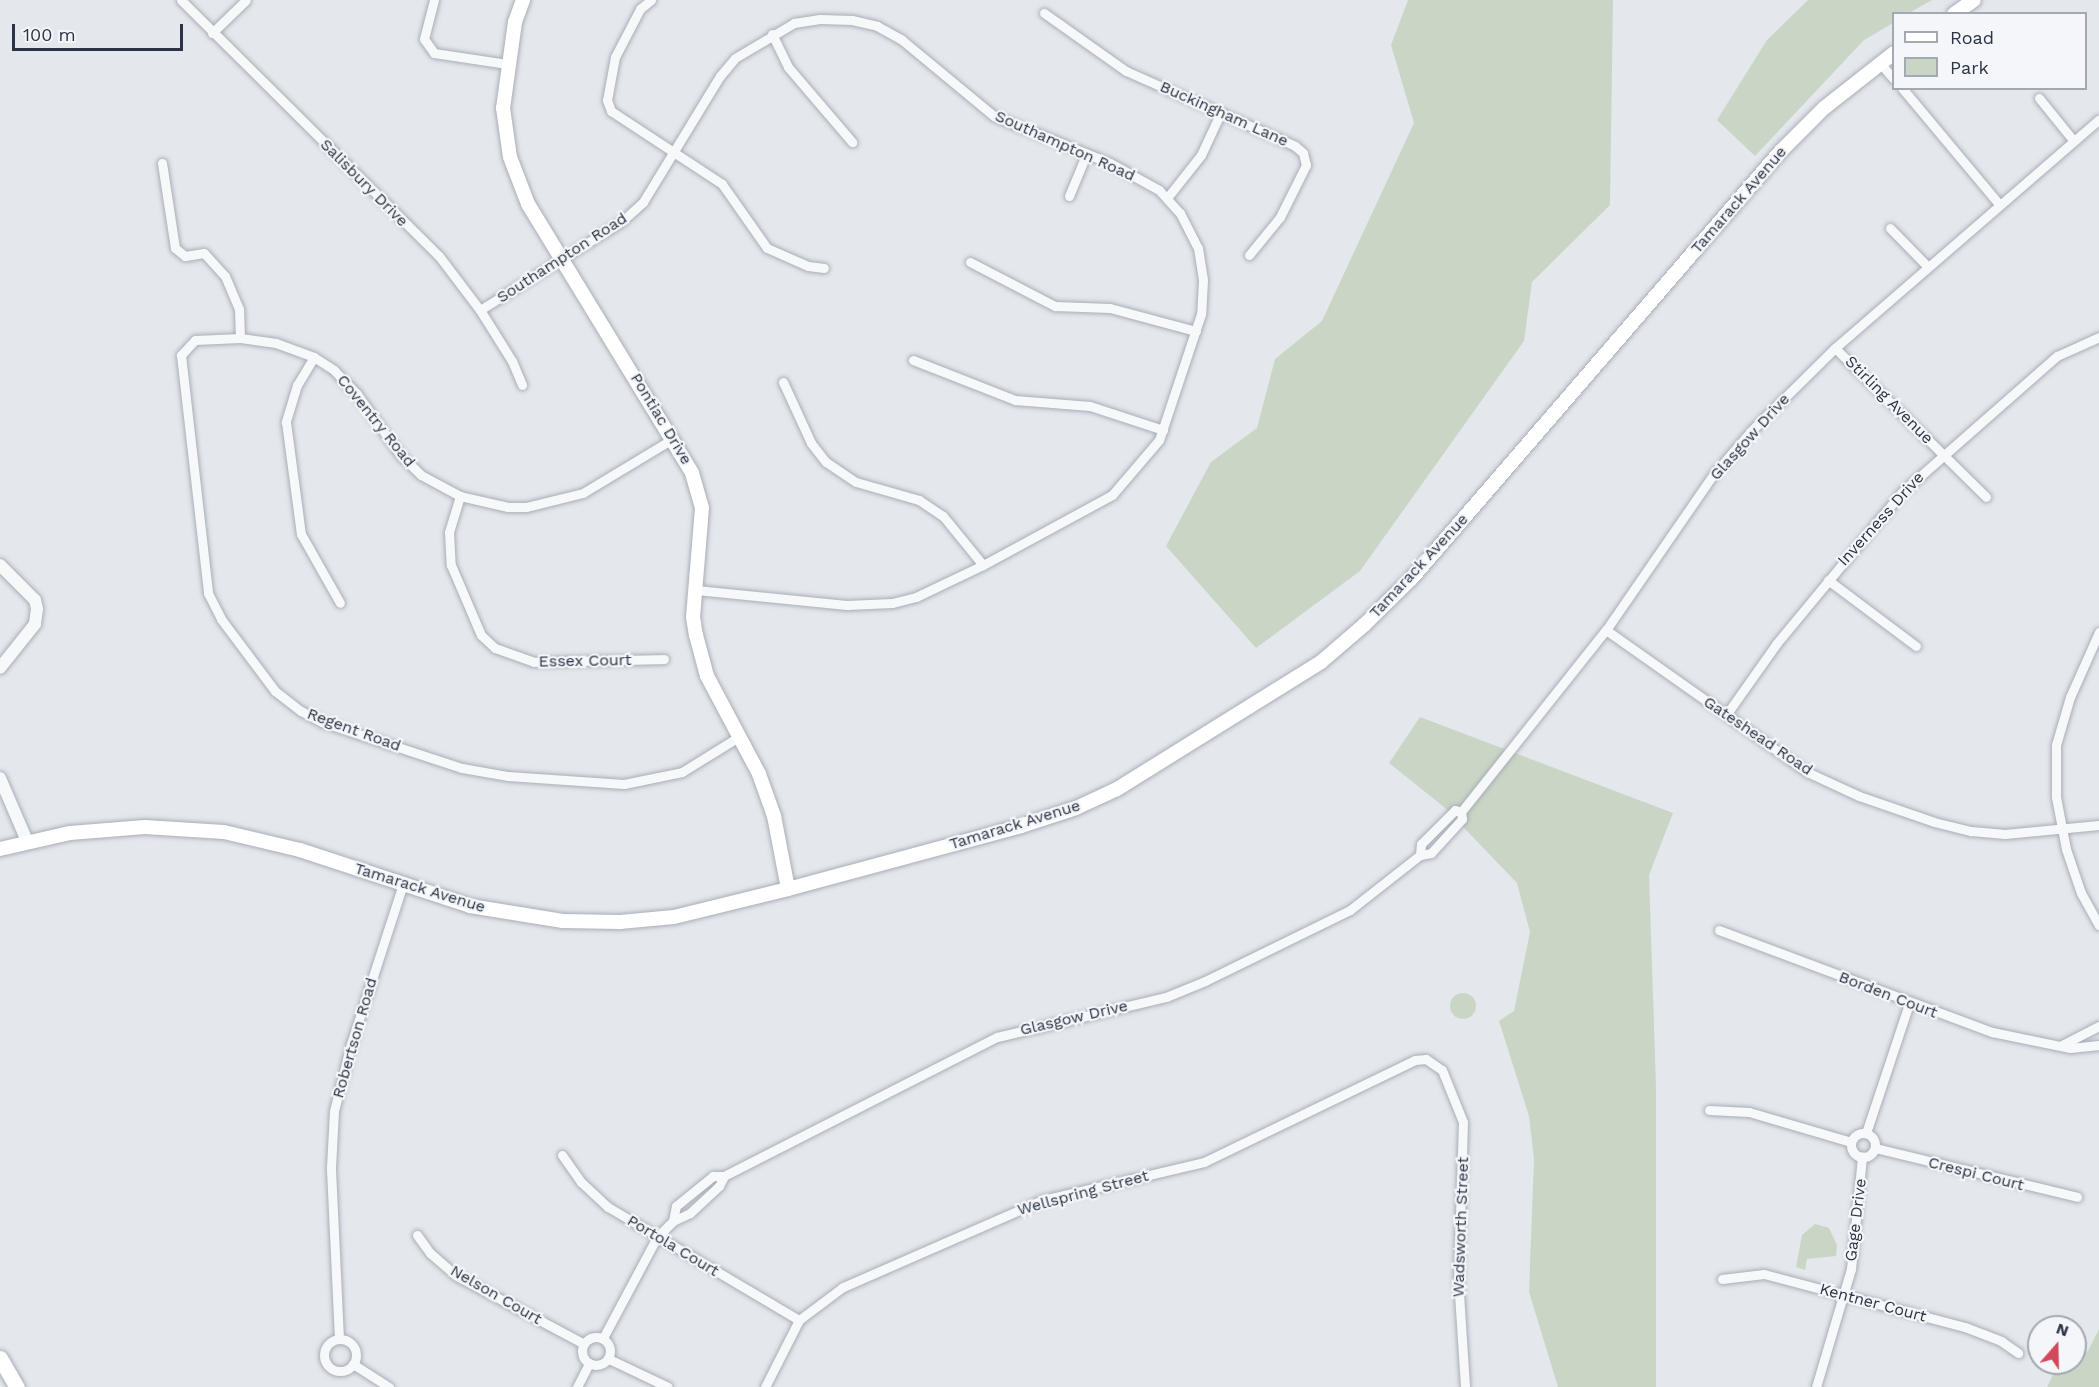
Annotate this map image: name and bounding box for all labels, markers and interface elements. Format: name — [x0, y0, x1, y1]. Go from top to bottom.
scale bar — [15, 12, 186, 50]
legend — [1892, 12, 2087, 90]
text: 100 m — [23, 24, 76, 45]
text: Road — [1950, 27, 1994, 48]
text: Park — [1950, 57, 1989, 78]
street label: Buckingham Lane — [1157, 77, 1291, 151]
street label: Southampton Road — [992, 106, 1138, 186]
street label: Salisbury Drive — [316, 135, 412, 231]
street label: Tamarack Avenue — [1687, 142, 1791, 258]
street label: Southampton Road — [493, 209, 631, 307]
street label: Stirling Avenue — [1841, 352, 1937, 448]
street label: Pontiac Drive — [626, 370, 696, 468]
street label: Coventry Road — [333, 371, 419, 471]
street label: Glasgow Drive — [1706, 390, 1794, 484]
street label: Inverness Drive — [1834, 468, 1928, 570]
street label: Tamarack Avenue — [1365, 509, 1473, 623]
street label: Essex Court — [538, 651, 632, 671]
street label: Gateshead Road — [1700, 692, 1816, 780]
street label: Regent Road — [305, 704, 403, 756]
street label: Tamarack Avenue — [947, 796, 1083, 854]
street label: Tamarack Avenue — [352, 859, 488, 917]
street label: Borden Court — [1836, 967, 1940, 1023]
street label: Robertson Road — [329, 976, 381, 1100]
street label: Glasgow Drive — [1018, 996, 1130, 1040]
street label: Crespi Court — [1926, 1153, 2026, 1195]
street label: Wadsworth Street — [1449, 1156, 1473, 1298]
street label: Wellspring Street — [1015, 1166, 1151, 1220]
street label: Gage Drive — [1841, 1177, 1871, 1263]
street label: Portola Court — [623, 1211, 723, 1281]
street label: Nelson Court — [447, 1261, 545, 1329]
street label: Kentner Court — [1817, 1280, 1929, 1326]
north arrow — [2027, 1315, 2087, 1375]
text: N — [2054, 1319, 2071, 1340]

